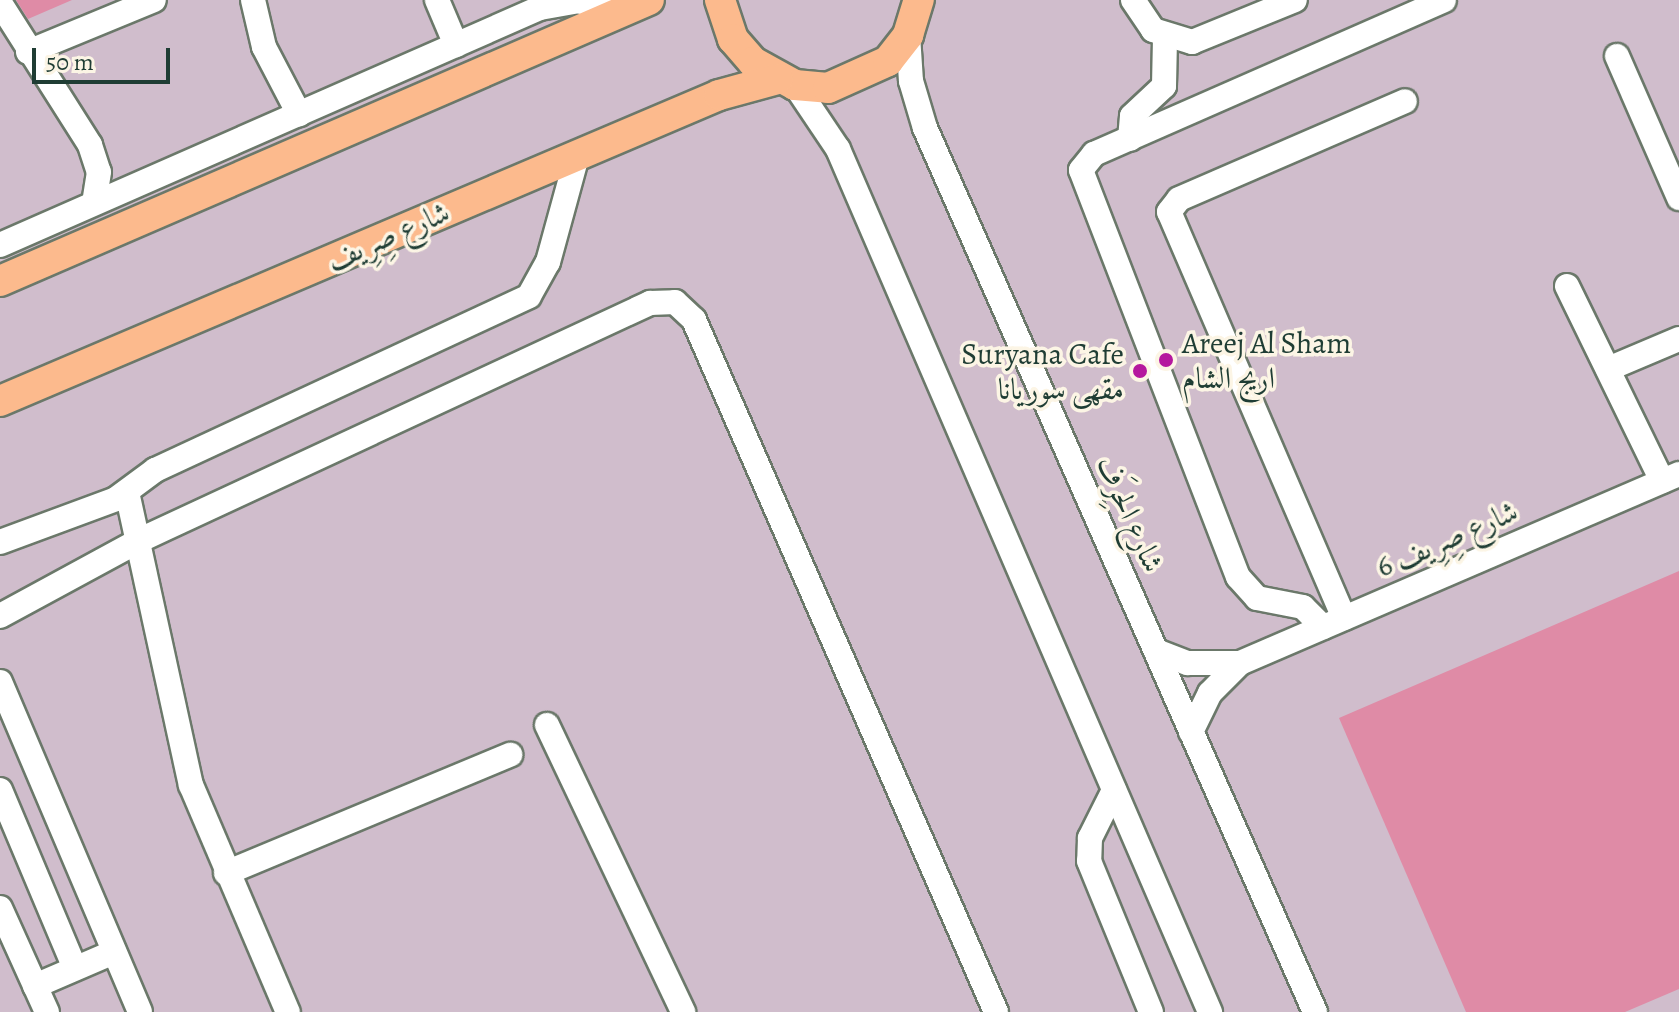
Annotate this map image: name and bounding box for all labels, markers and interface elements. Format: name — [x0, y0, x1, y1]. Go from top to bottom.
scale bar — [36, 32, 174, 82]
text: 50 m — [46, 46, 94, 78]
street label: شارع صِرِيف — [321, 194, 455, 278]
place label: Areej Al Sham اريج الشام — [1182, 325, 1351, 396]
place label: Suryana Cafe مقهى سوريانا — [961, 336, 1124, 406]
marker: Areej Al Sham اريج الشام — [1157, 351, 1175, 369]
marker: Suryana Cafe مقهى سوريانا — [1131, 362, 1149, 380]
street label: شارع الحِرَف — [1088, 450, 1172, 578]
street label: شارع صِرِيف 6 — [1371, 493, 1523, 585]

